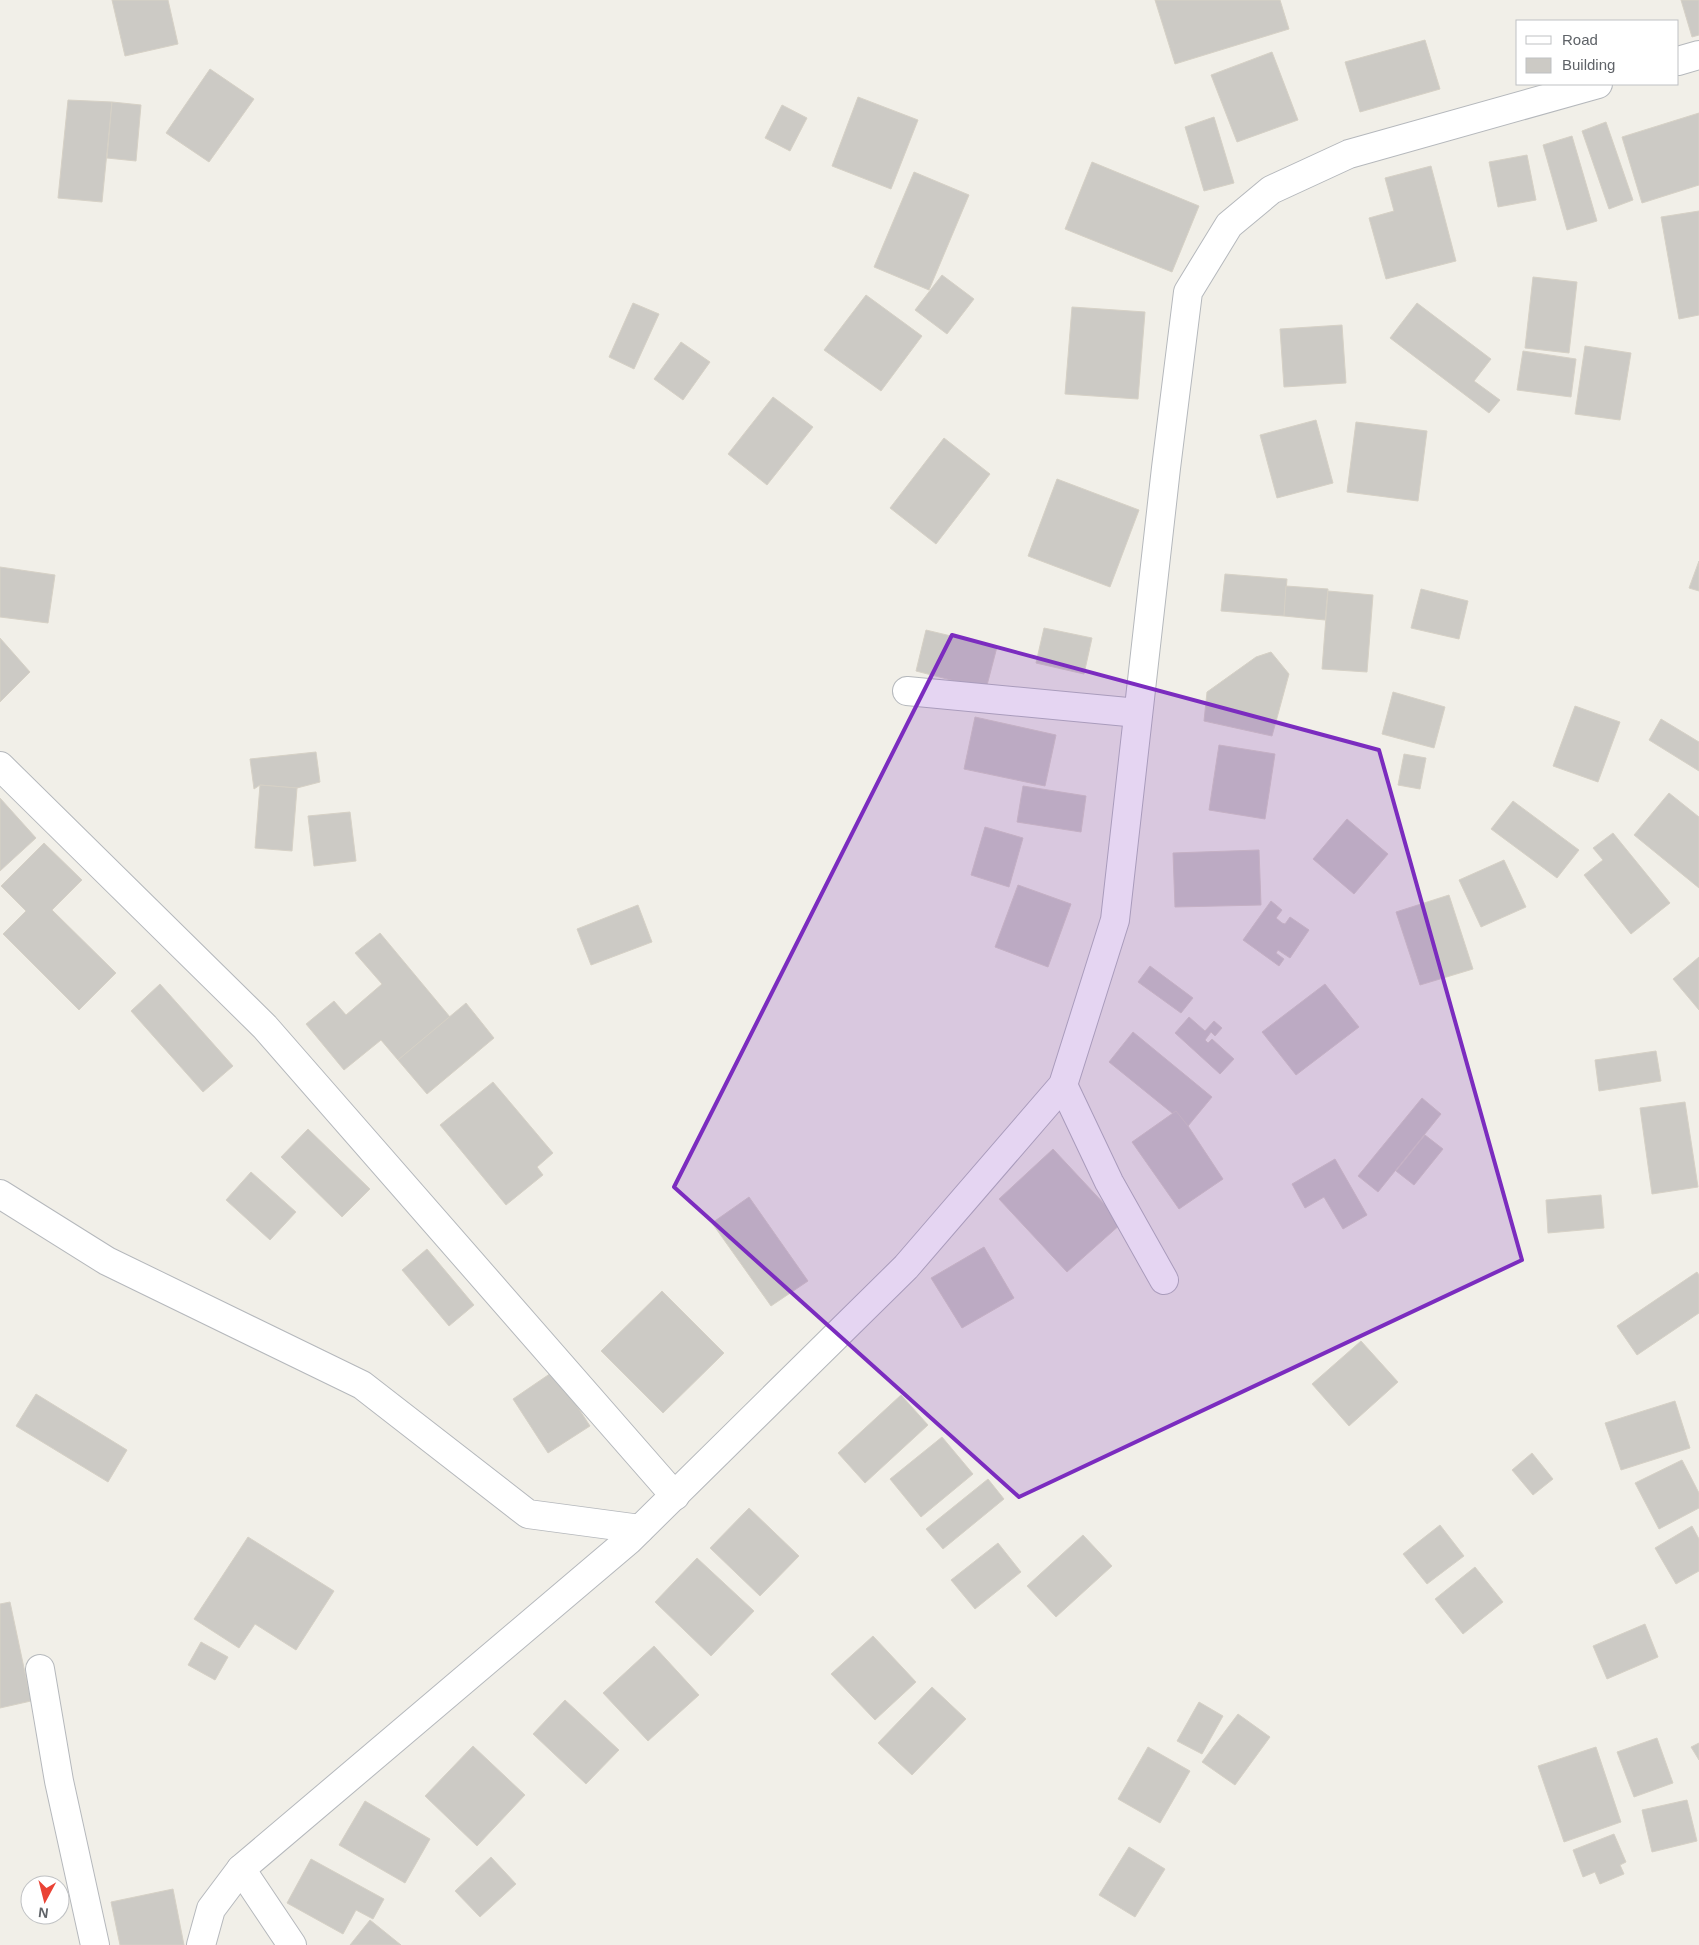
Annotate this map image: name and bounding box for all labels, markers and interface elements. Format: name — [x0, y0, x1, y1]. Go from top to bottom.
legend — [1516, 20, 1679, 85]
text: Road — [1562, 31, 1598, 48]
text: Building — [1562, 56, 1615, 73]
north arrow — [20, 1875, 70, 1925]
text: N — [37, 1904, 49, 1921]

